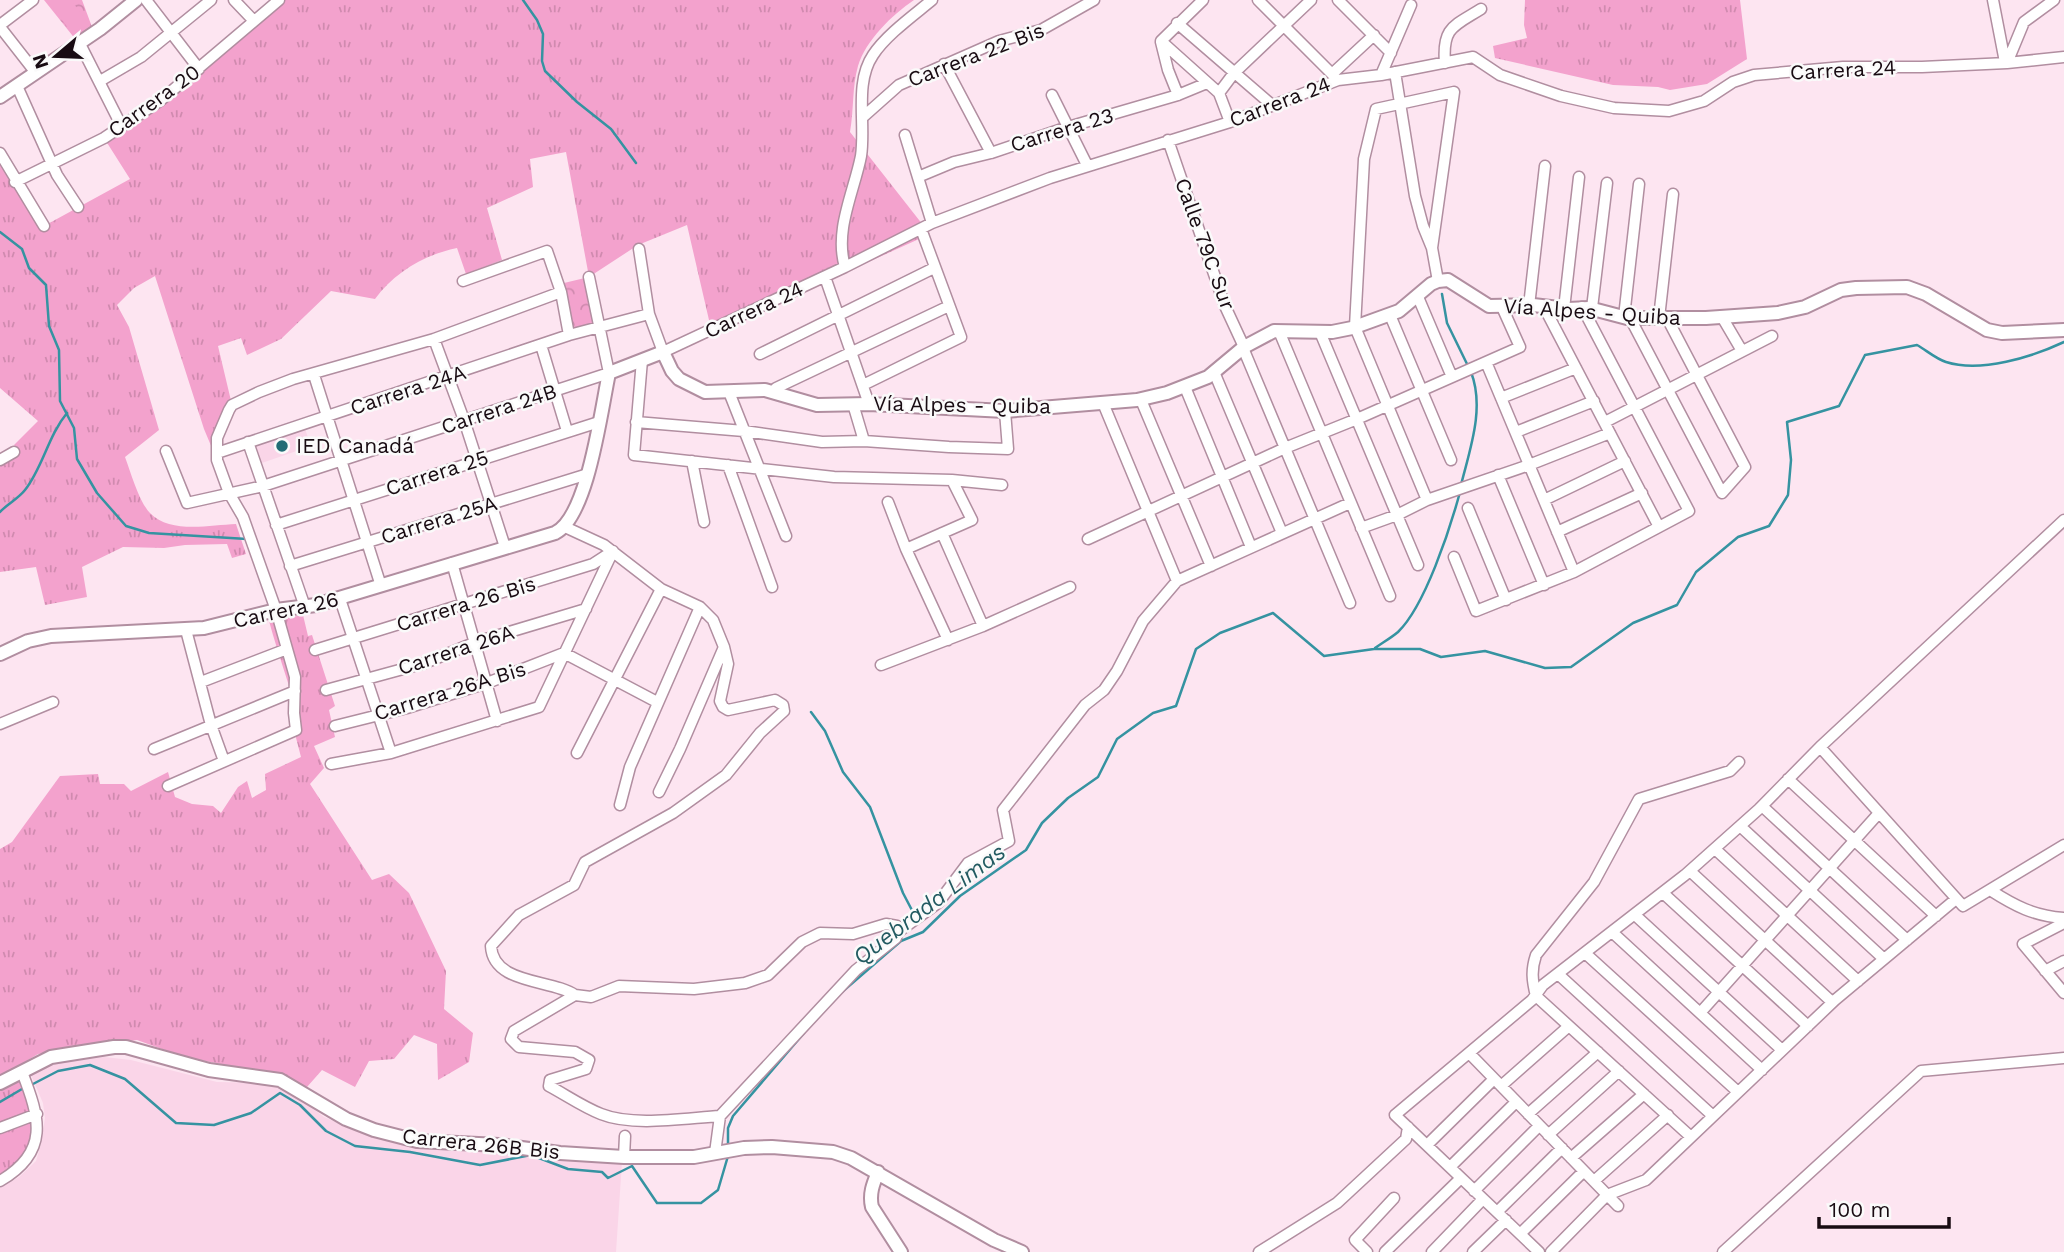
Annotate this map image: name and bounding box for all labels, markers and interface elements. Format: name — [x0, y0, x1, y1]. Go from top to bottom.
street label: Carrera 22 Bis — [904, 17, 1048, 92]
north arrow — [21, 21, 91, 91]
text: N — [27, 51, 54, 72]
street label: Carrera 24 — [1789, 54, 1897, 85]
street label: Carrera 20 — [103, 59, 204, 142]
street label: Carrera 24 — [1226, 71, 1334, 132]
street label: Carrera 23 — [1007, 102, 1116, 157]
street label: Calle 79C Sur — [1170, 174, 1241, 314]
street label: Carrera 24 — [700, 276, 807, 343]
street label: Vía Alpes - Quiba — [1502, 293, 1682, 330]
street label: Carrera 24A — [347, 359, 469, 420]
street label: Carrera 24B — [438, 378, 560, 439]
street label: Vía Alpes - Quiba — [873, 390, 1051, 419]
place label: IED Canadá — [296, 433, 414, 458]
marker: IED Canadá — [274, 438, 290, 454]
street label: Carrera 25 — [382, 444, 491, 501]
street label: Carrera 25A — [378, 490, 500, 549]
street label: Carrera 26 Bis — [393, 570, 539, 637]
street label: Carrera 26 — [231, 586, 341, 633]
street label: Carrera 26A — [394, 619, 517, 680]
street label: Carrera 26A Bis — [371, 656, 529, 726]
water label: Quebrada Limas — [848, 838, 1011, 970]
street label: Carrera 26B Bis — [401, 1123, 561, 1164]
scale bar — [1819, 1186, 1948, 1230]
text: 100 m — [1829, 1197, 1891, 1222]

